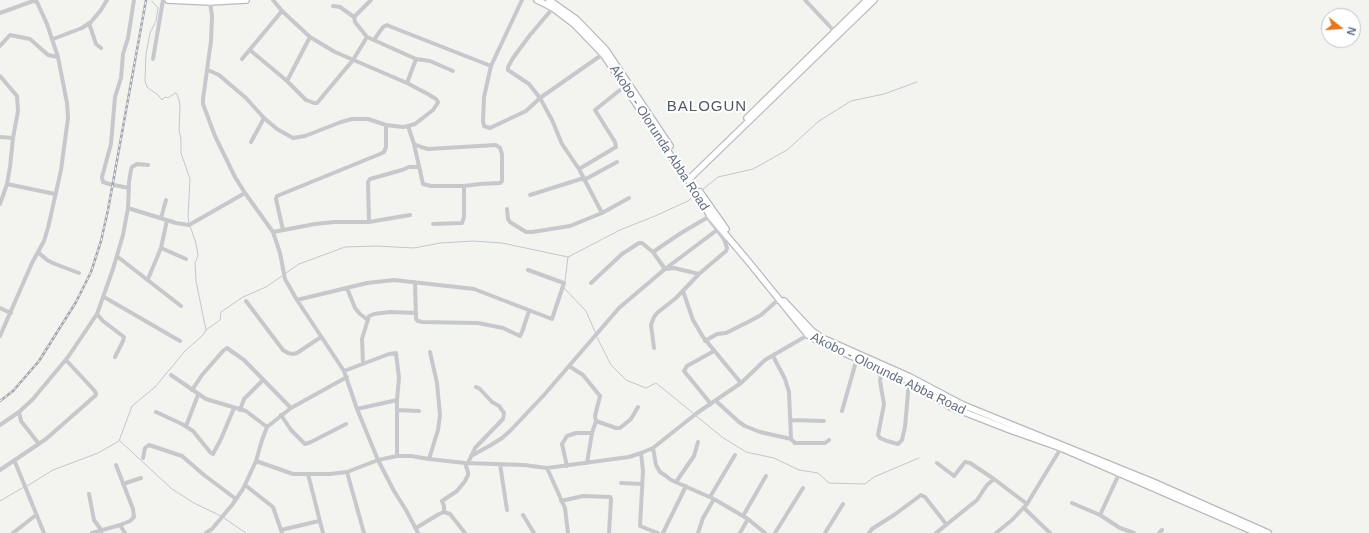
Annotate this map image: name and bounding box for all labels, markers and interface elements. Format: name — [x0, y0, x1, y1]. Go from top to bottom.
north arrow — [1321, 8, 1361, 48]
text: N — [1345, 26, 1358, 37]
street label: Akobo - Olorunda Abba Road — [606, 62, 712, 214]
district label: BALOGUN — [667, 98, 747, 116]
street label: Akobo - Olorunda Abba Road — [808, 330, 968, 418]

